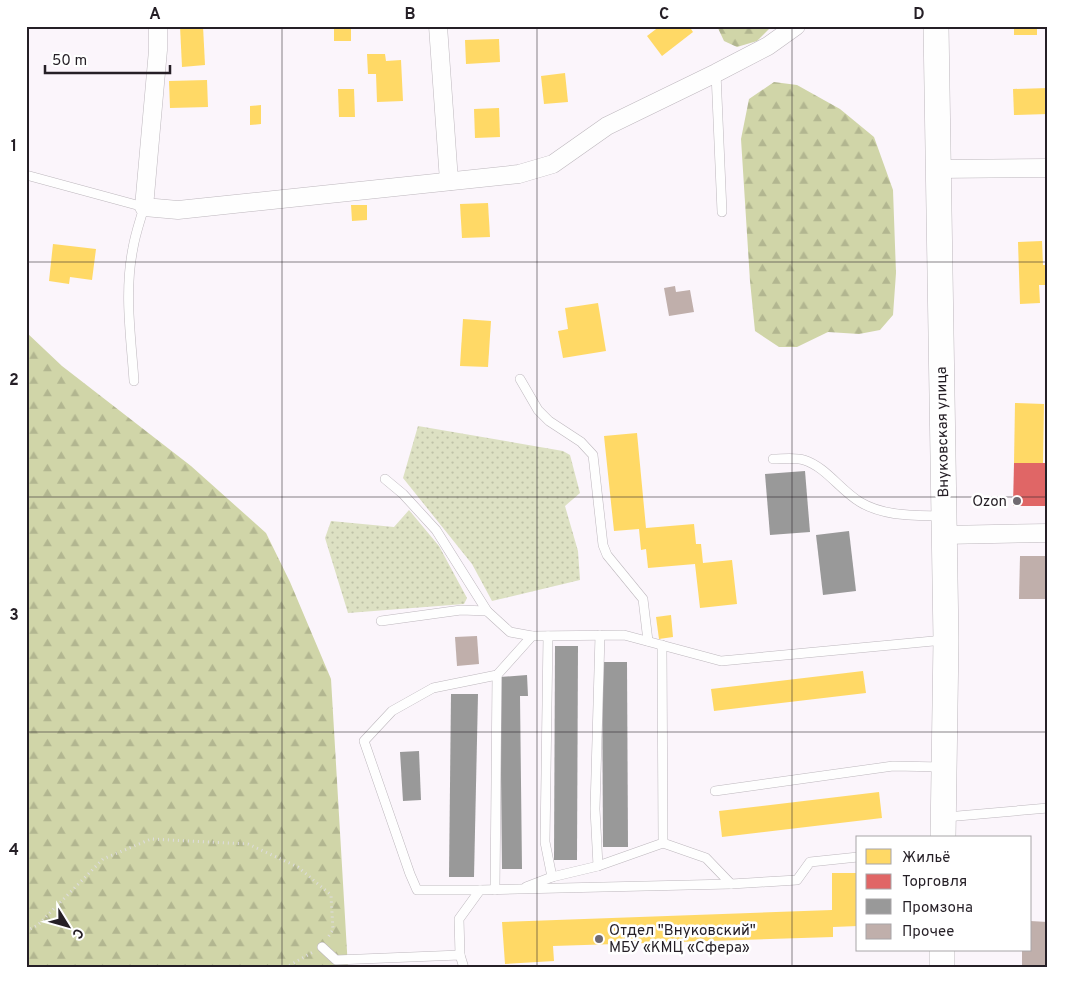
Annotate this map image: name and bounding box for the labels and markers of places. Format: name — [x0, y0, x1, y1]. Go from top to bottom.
place label: Ozon — [972, 493, 1007, 512]
marker: Ozon — [1011, 495, 1023, 507]
place label: Отдел "Внуковский" МБУ «КМЦ «Сфера» — [609, 922, 756, 958]
marker: Отдел "Внуковский" МБУ «КМЦ «Сфера» — [593, 933, 605, 945]

